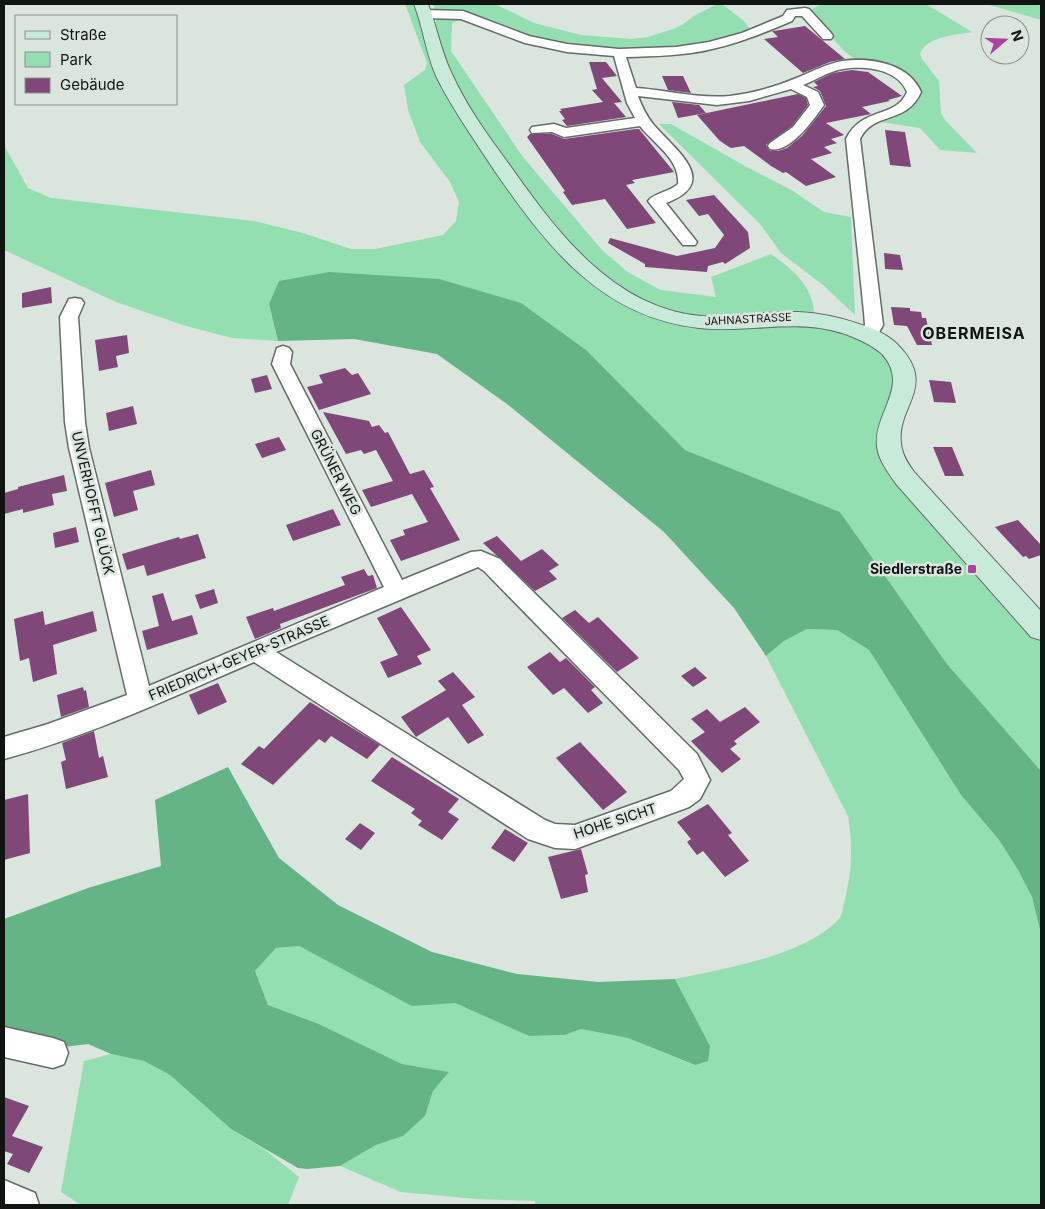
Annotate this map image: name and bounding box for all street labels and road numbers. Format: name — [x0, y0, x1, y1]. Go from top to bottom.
street label: JAHNASTRASSE — [704, 310, 792, 328]
street label: GRÜNER WEG — [307, 426, 365, 518]
street label: UNVERHOFFT GLÜCK — [69, 429, 118, 577]
street label: FRIEDRICH-GEYER-STRASSE — [146, 612, 332, 703]
street label: HOHE SICHT — [571, 799, 659, 842]

